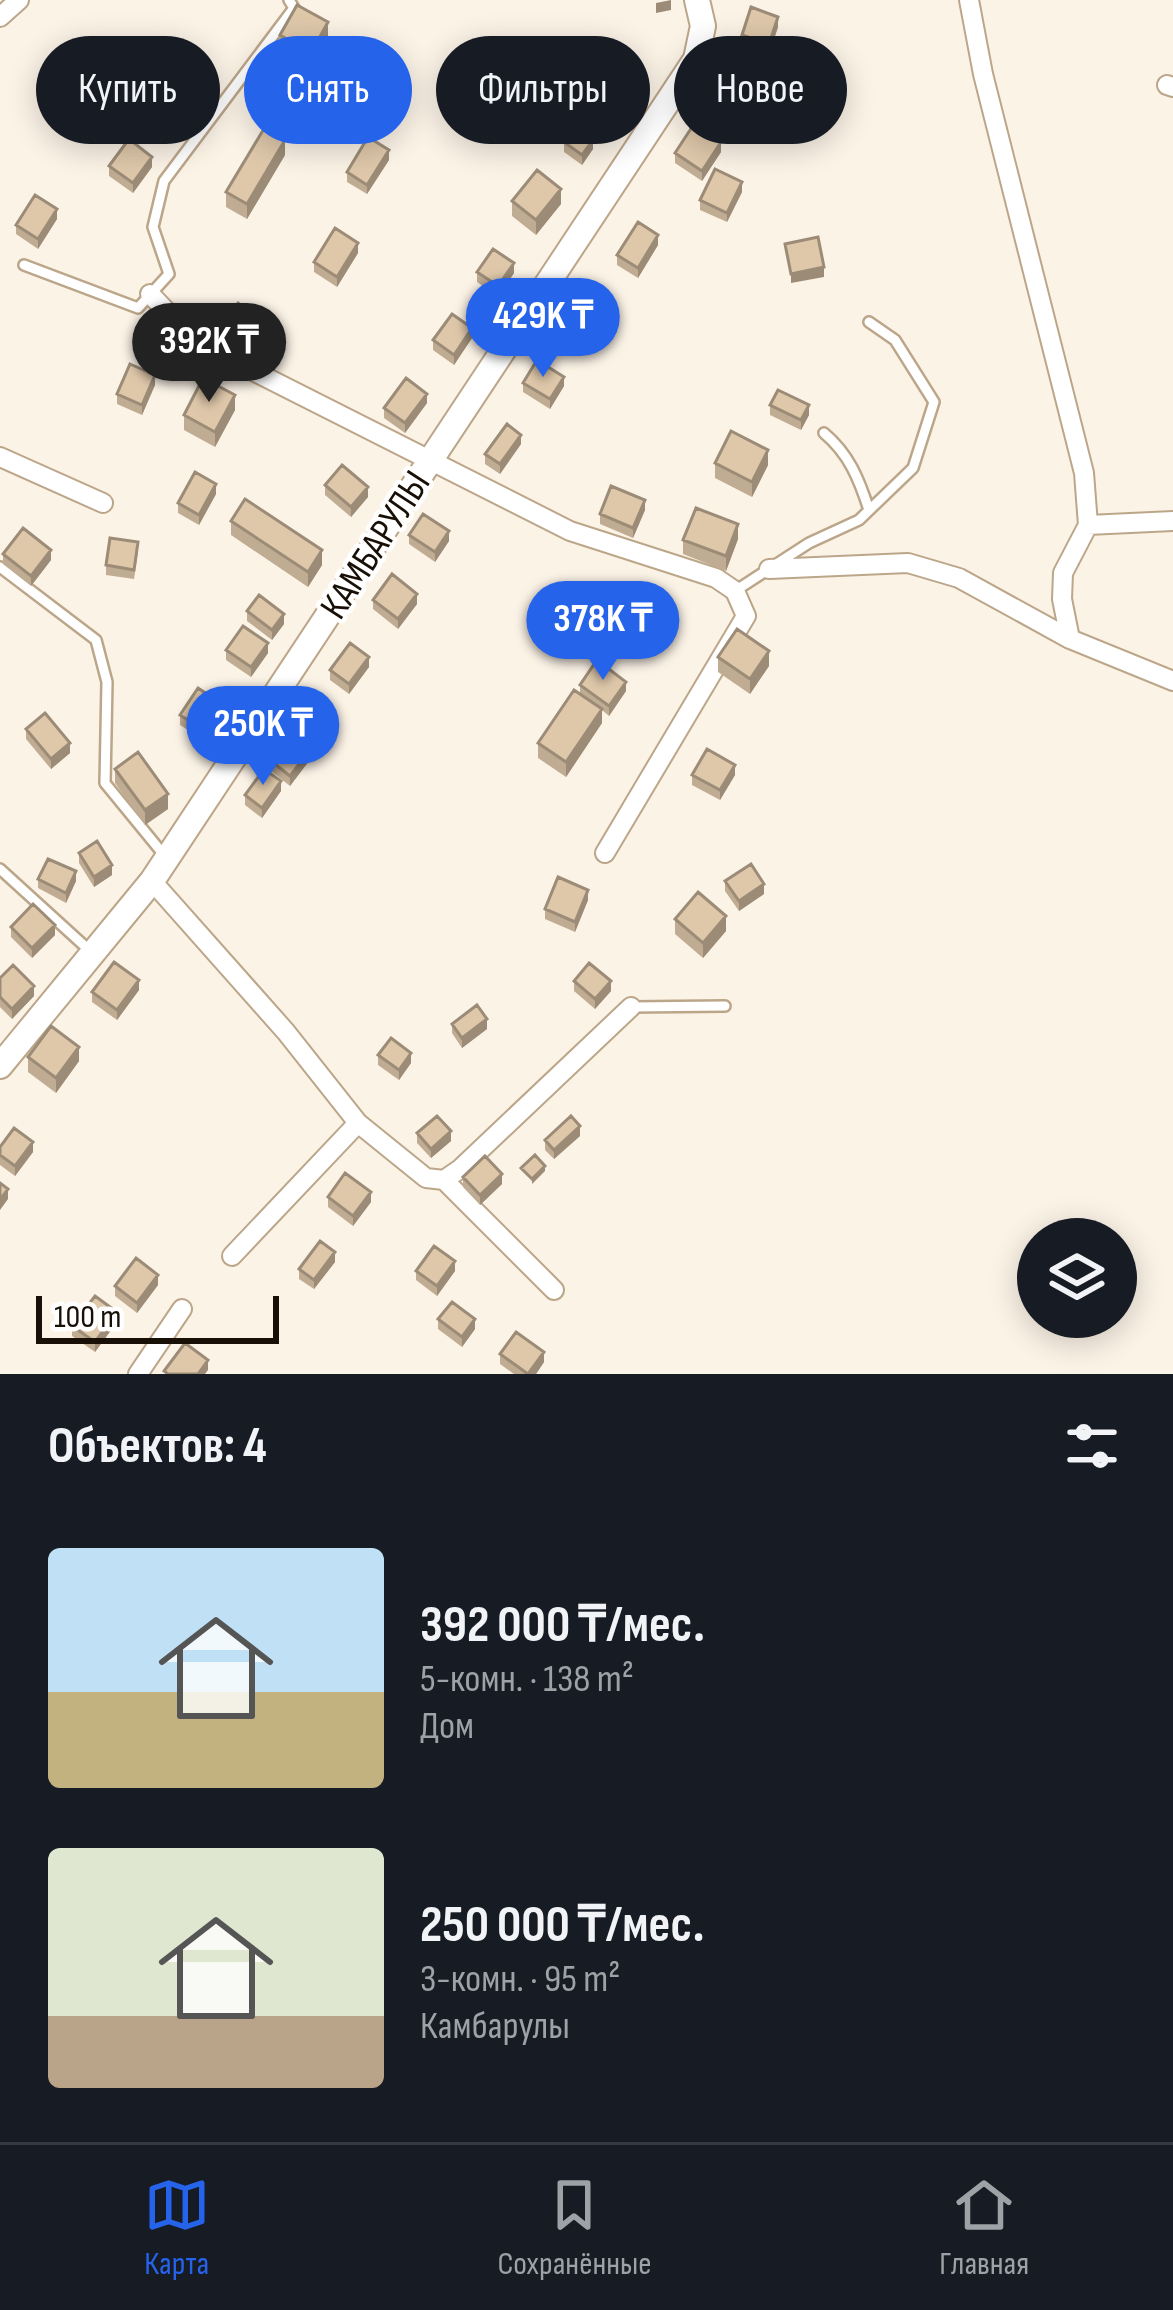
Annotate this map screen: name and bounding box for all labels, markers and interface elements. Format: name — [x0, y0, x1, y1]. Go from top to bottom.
chip: Купить — [36, 36, 220, 144]
chip: Снять — [244, 36, 412, 144]
chip: Фильтры — [436, 36, 650, 144]
chip: Новое — [674, 36, 847, 144]
pin: 429K ₸ — [445, 278, 641, 380]
text: 429K ₸ — [493, 293, 593, 340]
pin: 392K ₸ — [111, 303, 307, 405]
text: 392K ₸ — [159, 318, 259, 365]
street label: КАМБАРУЛЫ — [311, 463, 441, 628]
pin: 378K ₸ — [505, 581, 701, 683]
text: 378K ₸ — [553, 596, 653, 643]
pin: 250K ₸ — [165, 686, 361, 788]
text: 250K ₸ — [213, 701, 313, 748]
map controls — [1017, 1218, 1137, 1338]
button: layers — [1017, 1218, 1137, 1338]
scale bar — [36, 1290, 279, 1343]
text: 100 m — [54, 1297, 121, 1337]
icon: filters — [1059, 1413, 1125, 1479]
text: Объектов: 4 — [48, 1416, 267, 1477]
text: 392 000 ₸/мес. — [420, 1595, 705, 1656]
icon: home — [144, 1596, 288, 1740]
text: 5-комн. · 138 m² — [420, 1656, 634, 1703]
text: Дом — [420, 1703, 474, 1750]
text: 250 000 ₸/мес. — [420, 1895, 704, 1956]
icon: home — [144, 1896, 288, 2040]
text: 3-комн. · 95 m² — [420, 1956, 620, 2003]
text: Камбарулы — [420, 2003, 570, 2050]
tab: Карта — [144, 2172, 210, 2284]
tab: Сохранённые — [497, 2172, 651, 2284]
tab: Главная — [939, 2172, 1029, 2284]

